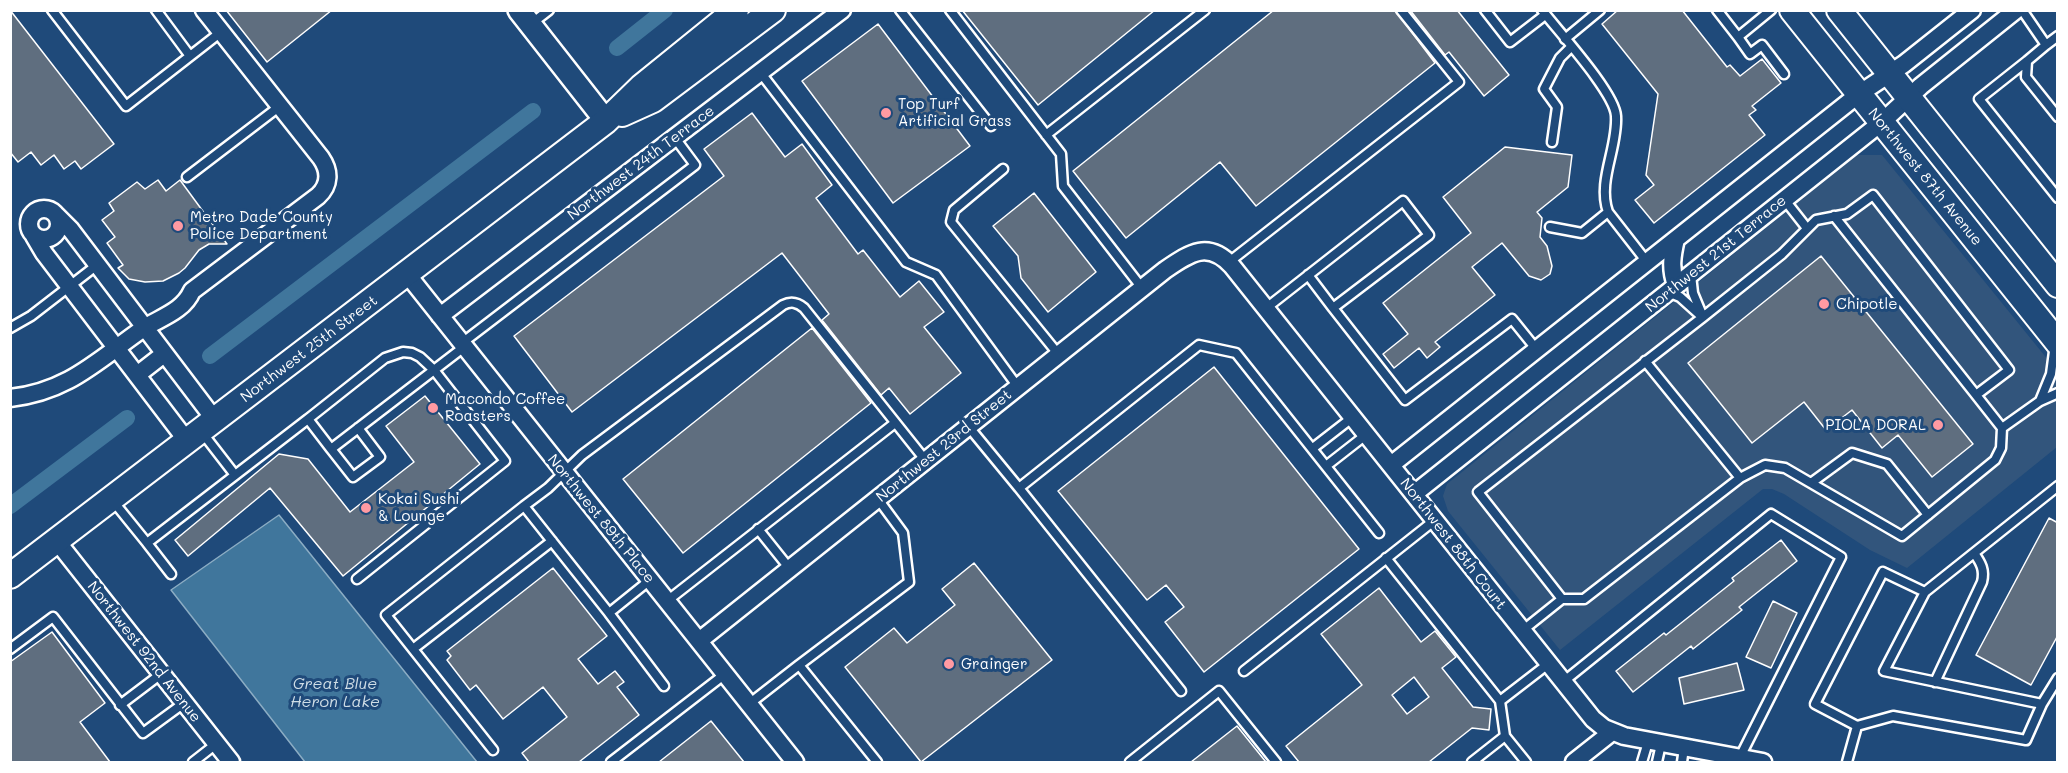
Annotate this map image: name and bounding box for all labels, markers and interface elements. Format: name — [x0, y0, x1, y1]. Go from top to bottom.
place label: Top Turf Artificial Grass — [898, 95, 1011, 130]
street label: Northwest 24th Terrace — [564, 102, 718, 224]
street label: Northwest 87th Avenue — [1864, 105, 1986, 249]
marker: Top Turf Artificial Grass — [879, 106, 893, 120]
street label: Northwest 21st Terrace — [1642, 192, 1790, 316]
place label: Metro Dade County Police Department — [190, 208, 333, 243]
marker: Metro Dade County Police Department — [171, 219, 185, 233]
street label: Northwest 25th Street — [237, 292, 381, 406]
place label: Chipotle — [1836, 295, 1898, 313]
marker: Chipotle — [1817, 297, 1831, 311]
street label: Northwest 23rd Street — [873, 386, 1015, 506]
place label: Macondo Coffee Roasters — [445, 390, 565, 425]
marker: Macondo Coffee Roasters — [426, 401, 440, 415]
place label: PIOLA DORAL — [1825, 416, 1926, 434]
marker: PIOLA DORAL — [1931, 418, 1945, 432]
street label: Northwest 89th Place — [544, 451, 658, 587]
street label: Northwest 88th Court — [1396, 475, 1510, 613]
place label: Kokai Sushi & Lounge — [378, 490, 460, 525]
marker: Kokai Sushi & Lounge — [359, 501, 373, 515]
street label: Northwest 92nd Avenue — [83, 578, 205, 726]
place label: Grainger — [961, 655, 1027, 673]
marker: Grainger — [942, 657, 956, 671]
water label: Great Blue Heron Lake — [290, 674, 380, 712]

